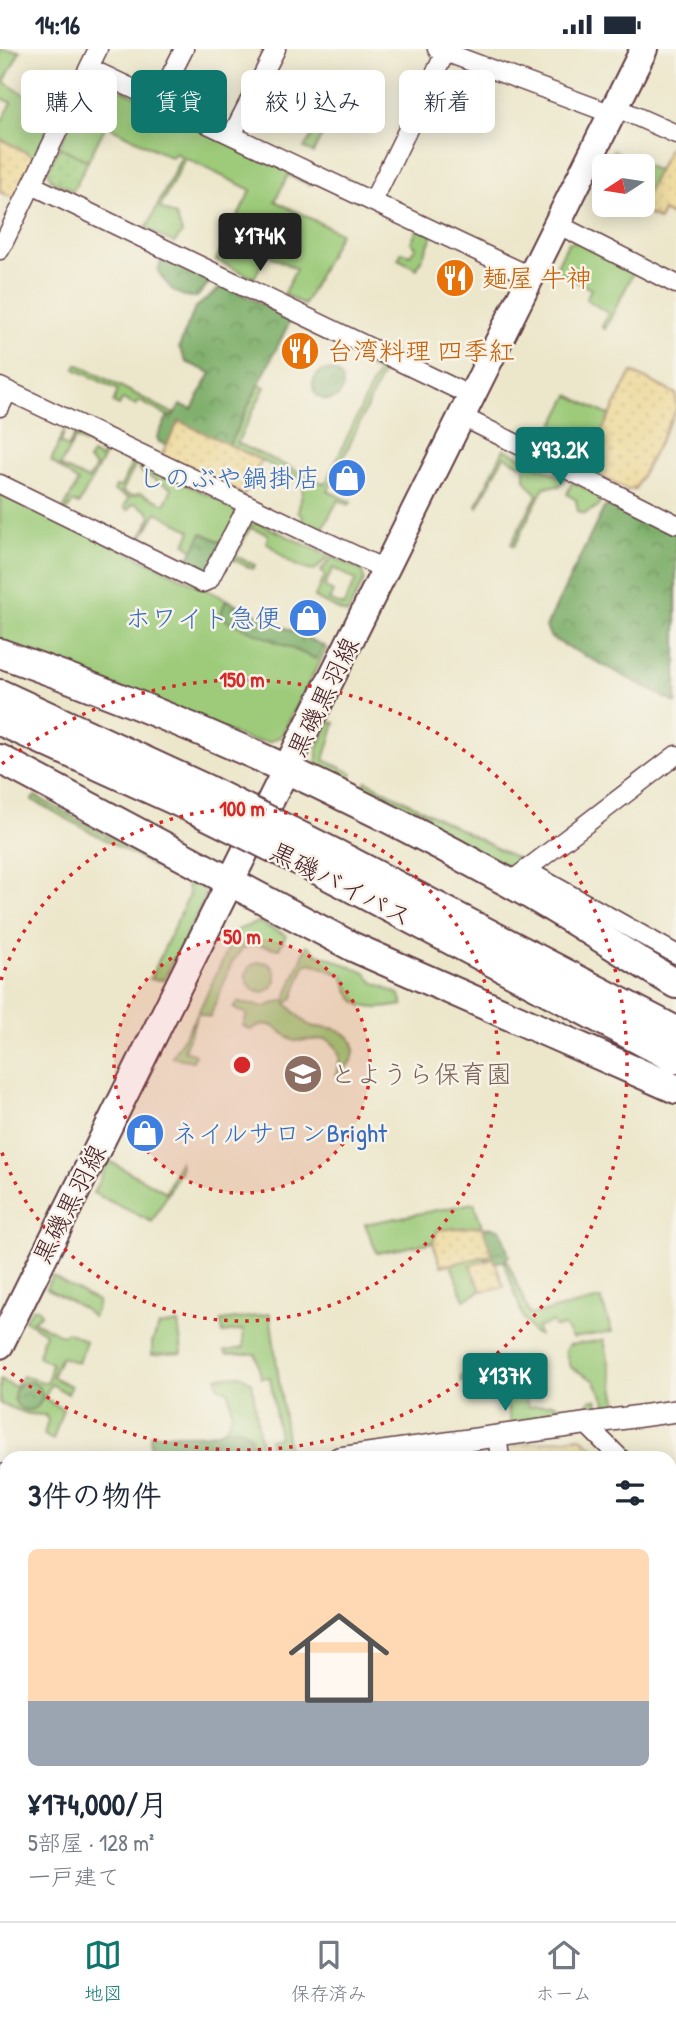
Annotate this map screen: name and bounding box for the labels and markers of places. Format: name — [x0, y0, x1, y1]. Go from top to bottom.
pin: ¥174K — [211, 213, 309, 273]
restaurant icon: 麺屋 牛神 — [434, 257, 476, 299]
place label: 麺屋 牛神 — [482, 260, 592, 295]
restaurant icon: 台湾料理 四季紅 — [279, 330, 321, 372]
place label: 台湾料理 四季紅 — [327, 333, 515, 368]
pin: ¥93.2K — [503, 427, 617, 487]
shop icon: しのぶや鍋掛店 — [326, 457, 368, 499]
place label: しのぶや鍋掛店 — [139, 460, 320, 495]
shop icon: ホワイト急便 — [287, 597, 329, 639]
place label: ホワイト急便 — [125, 600, 281, 635]
centre of rings — [230, 1053, 254, 1077]
school or university icon: とようら保育園 — [282, 1053, 324, 1095]
place label: とようら保育園 — [330, 1056, 512, 1091]
shop icon: ネイルサロンBright — [124, 1112, 166, 1154]
place label: ネイルサロンBright — [172, 1115, 388, 1150]
pin: ¥137K — [456, 1353, 554, 1413]

